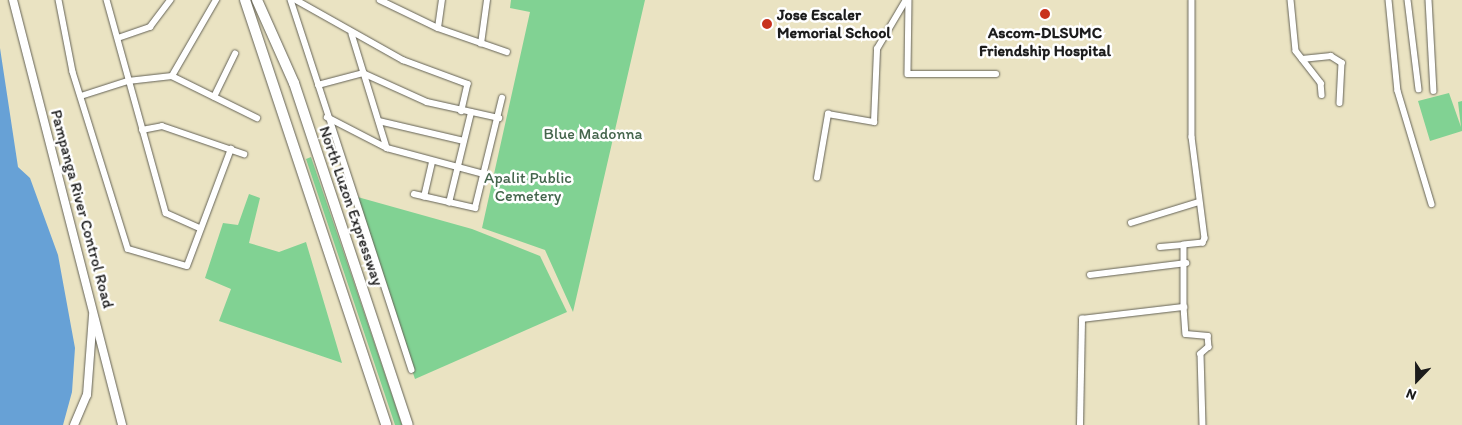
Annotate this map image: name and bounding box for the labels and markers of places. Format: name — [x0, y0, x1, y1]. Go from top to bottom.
place label: Jose Escaler Memorial School — [777, 5, 891, 43]
marker: Ascom-DLSUMC Friendship Hospital — [1038, 7, 1052, 21]
marker: Jose Escaler Memorial School — [761, 18, 773, 30]
place label: Ascom-DLSUMC Friendship Hospital — [979, 23, 1111, 61]

